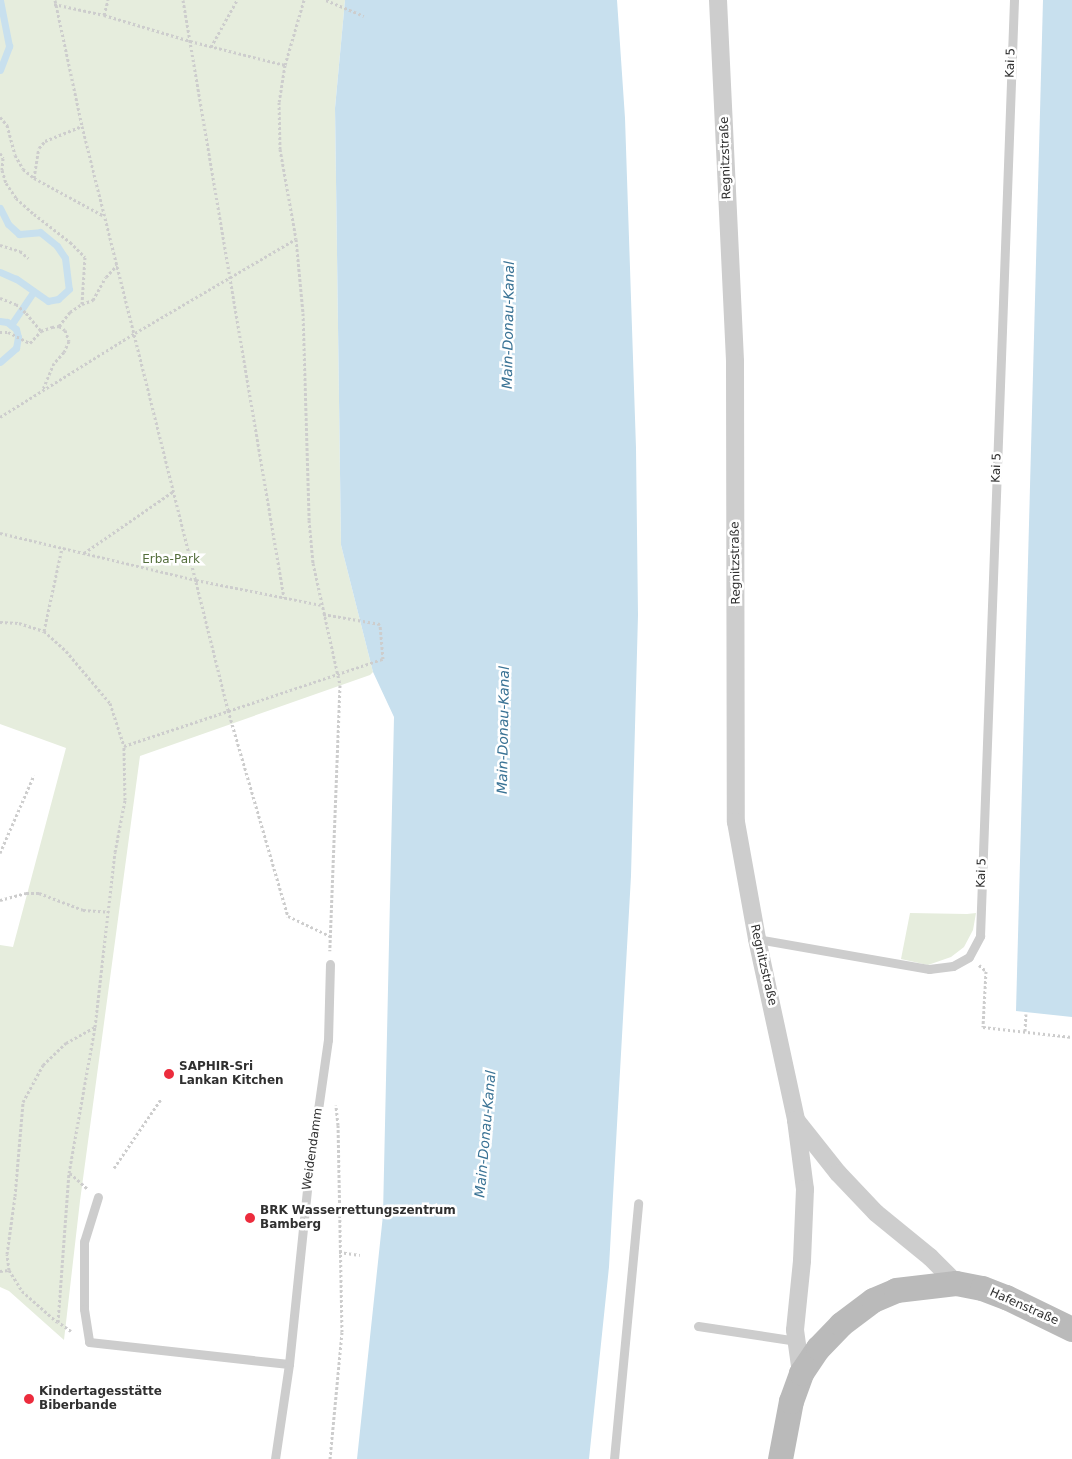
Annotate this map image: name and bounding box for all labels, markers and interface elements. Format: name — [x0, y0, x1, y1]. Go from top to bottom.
street label: Kai 5 — [1003, 48, 1019, 78]
street label: Regnitzstraße — [717, 116, 735, 200]
water label: Main-Donau-Kanal — [498, 261, 518, 389]
street label: Kai 5 — [989, 453, 1005, 483]
street label: Regnitzstraße — [728, 521, 744, 605]
park label: Erba-Park — [142, 553, 200, 567]
water label: Main-Donau-Kanal — [493, 666, 513, 794]
street label: Kai 5 — [974, 858, 990, 888]
street label: Regnitzstraße — [747, 923, 779, 1007]
place label: SAPHIR-Sri Lankan Kitchen — [179, 1060, 284, 1088]
marker: SAPHIR-Sri Lankan Kitchen — [163, 1068, 175, 1080]
water label: Main-Donau-Kanal — [471, 1070, 499, 1198]
street label: Weidendamm — [300, 1107, 326, 1191]
place label: BRK Wasserrettungszentrum Bamberg — [260, 1204, 456, 1232]
marker: BRK Wasserrettungszentrum Bamberg — [244, 1212, 256, 1224]
street label: Hafenstraße — [987, 1285, 1061, 1329]
place label: Kindertagesstätte Biberbande — [39, 1385, 162, 1413]
marker: Kindertagesstätte Biberbande — [23, 1393, 35, 1405]

